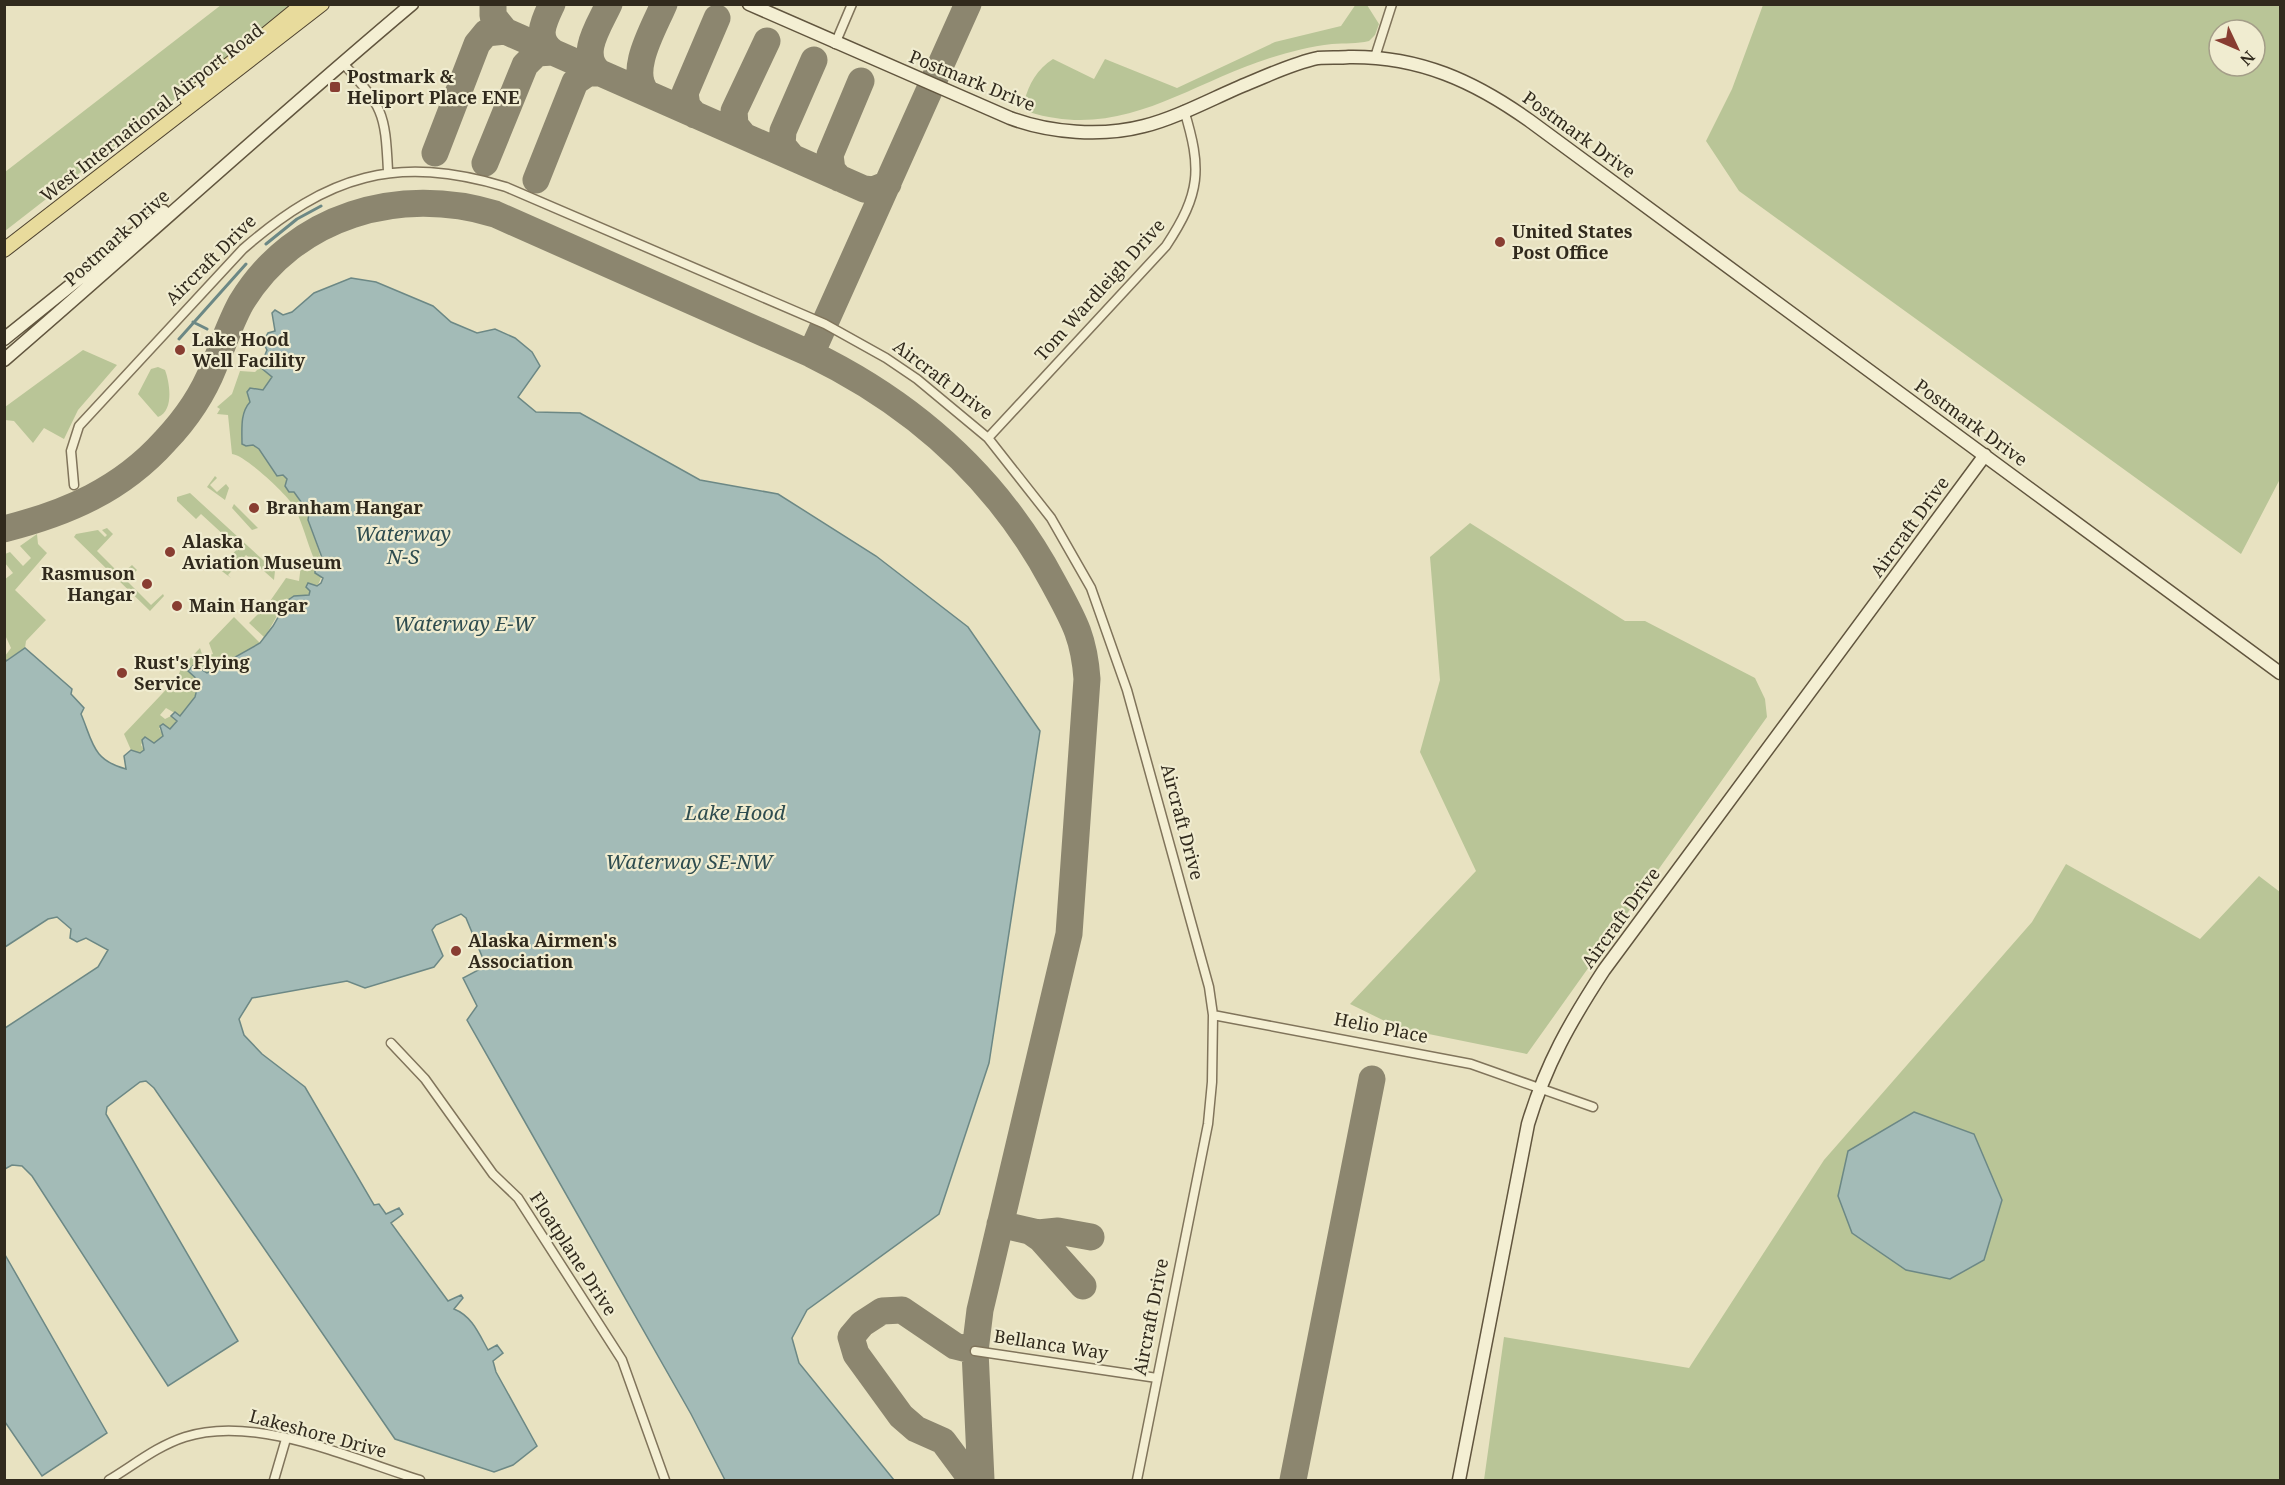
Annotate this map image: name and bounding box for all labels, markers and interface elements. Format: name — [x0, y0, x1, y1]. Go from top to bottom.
street label: West International Airport Road — [35, 18, 268, 207]
north arrow — [2207, 18, 2267, 78]
street label: Postmark Drive — [906, 44, 1039, 116]
text: N — [2235, 46, 2260, 71]
place label: Postmark & Heliport Place ENE — [347, 64, 520, 109]
marker: Postmark & Heliport Place ENE — [328, 80, 342, 94]
street label: Postmark Drive — [1518, 85, 1641, 183]
street label: Postmark Drive — [59, 184, 174, 291]
street label: Aircraft Drive — [160, 209, 261, 310]
street label: Tom Wardleigh Drive — [1029, 213, 1170, 366]
place label: United States Post Office — [1512, 219, 1633, 264]
marker: United States Post Office — [1493, 235, 1507, 249]
place label: Lake Hood Well Facility — [192, 327, 306, 372]
street label: Aircraft Drive — [889, 334, 998, 425]
marker: Lake Hood Well Facility — [173, 343, 187, 357]
street label: Postmark Drive — [1910, 373, 2033, 471]
street label: Aircraft Drive — [1864, 471, 1954, 582]
place label: Branham Hangar — [266, 495, 424, 519]
marker: Branham Hangar — [247, 501, 261, 515]
water label: Waterway N-S — [355, 520, 451, 570]
place label: Alaska Aviation Museum — [182, 529, 342, 574]
marker: Alaska Aviation Museum — [163, 545, 177, 559]
place label: Rasmuson Hangar — [41, 561, 136, 606]
marker: Rasmuson Hangar — [140, 577, 154, 591]
place label: Main Hangar — [189, 593, 308, 617]
marker: Main Hangar — [170, 599, 184, 613]
water label: Waterway E-W — [394, 610, 537, 637]
place label: Rust's Flying Service — [134, 650, 251, 695]
marker: Rust's Flying Service — [115, 666, 129, 680]
street label: Aircraft Drive — [1156, 761, 1210, 882]
water label: Lake Hood — [684, 799, 786, 826]
water label: Waterway SE-NW — [605, 848, 775, 875]
street label: Aircraft Drive — [1575, 862, 1665, 973]
place label: Alaska Airmen's Association — [468, 928, 617, 973]
marker: Alaska Airmen's Association — [449, 944, 463, 958]
street label: Helio Place — [1332, 1006, 1430, 1048]
street label: Floatplane Drive — [525, 1187, 623, 1320]
street label: Aircraft Drive — [1127, 1256, 1173, 1378]
street label: Bellanca Way — [992, 1323, 1111, 1365]
street label: Lakeshore Drive — [247, 1403, 390, 1463]

